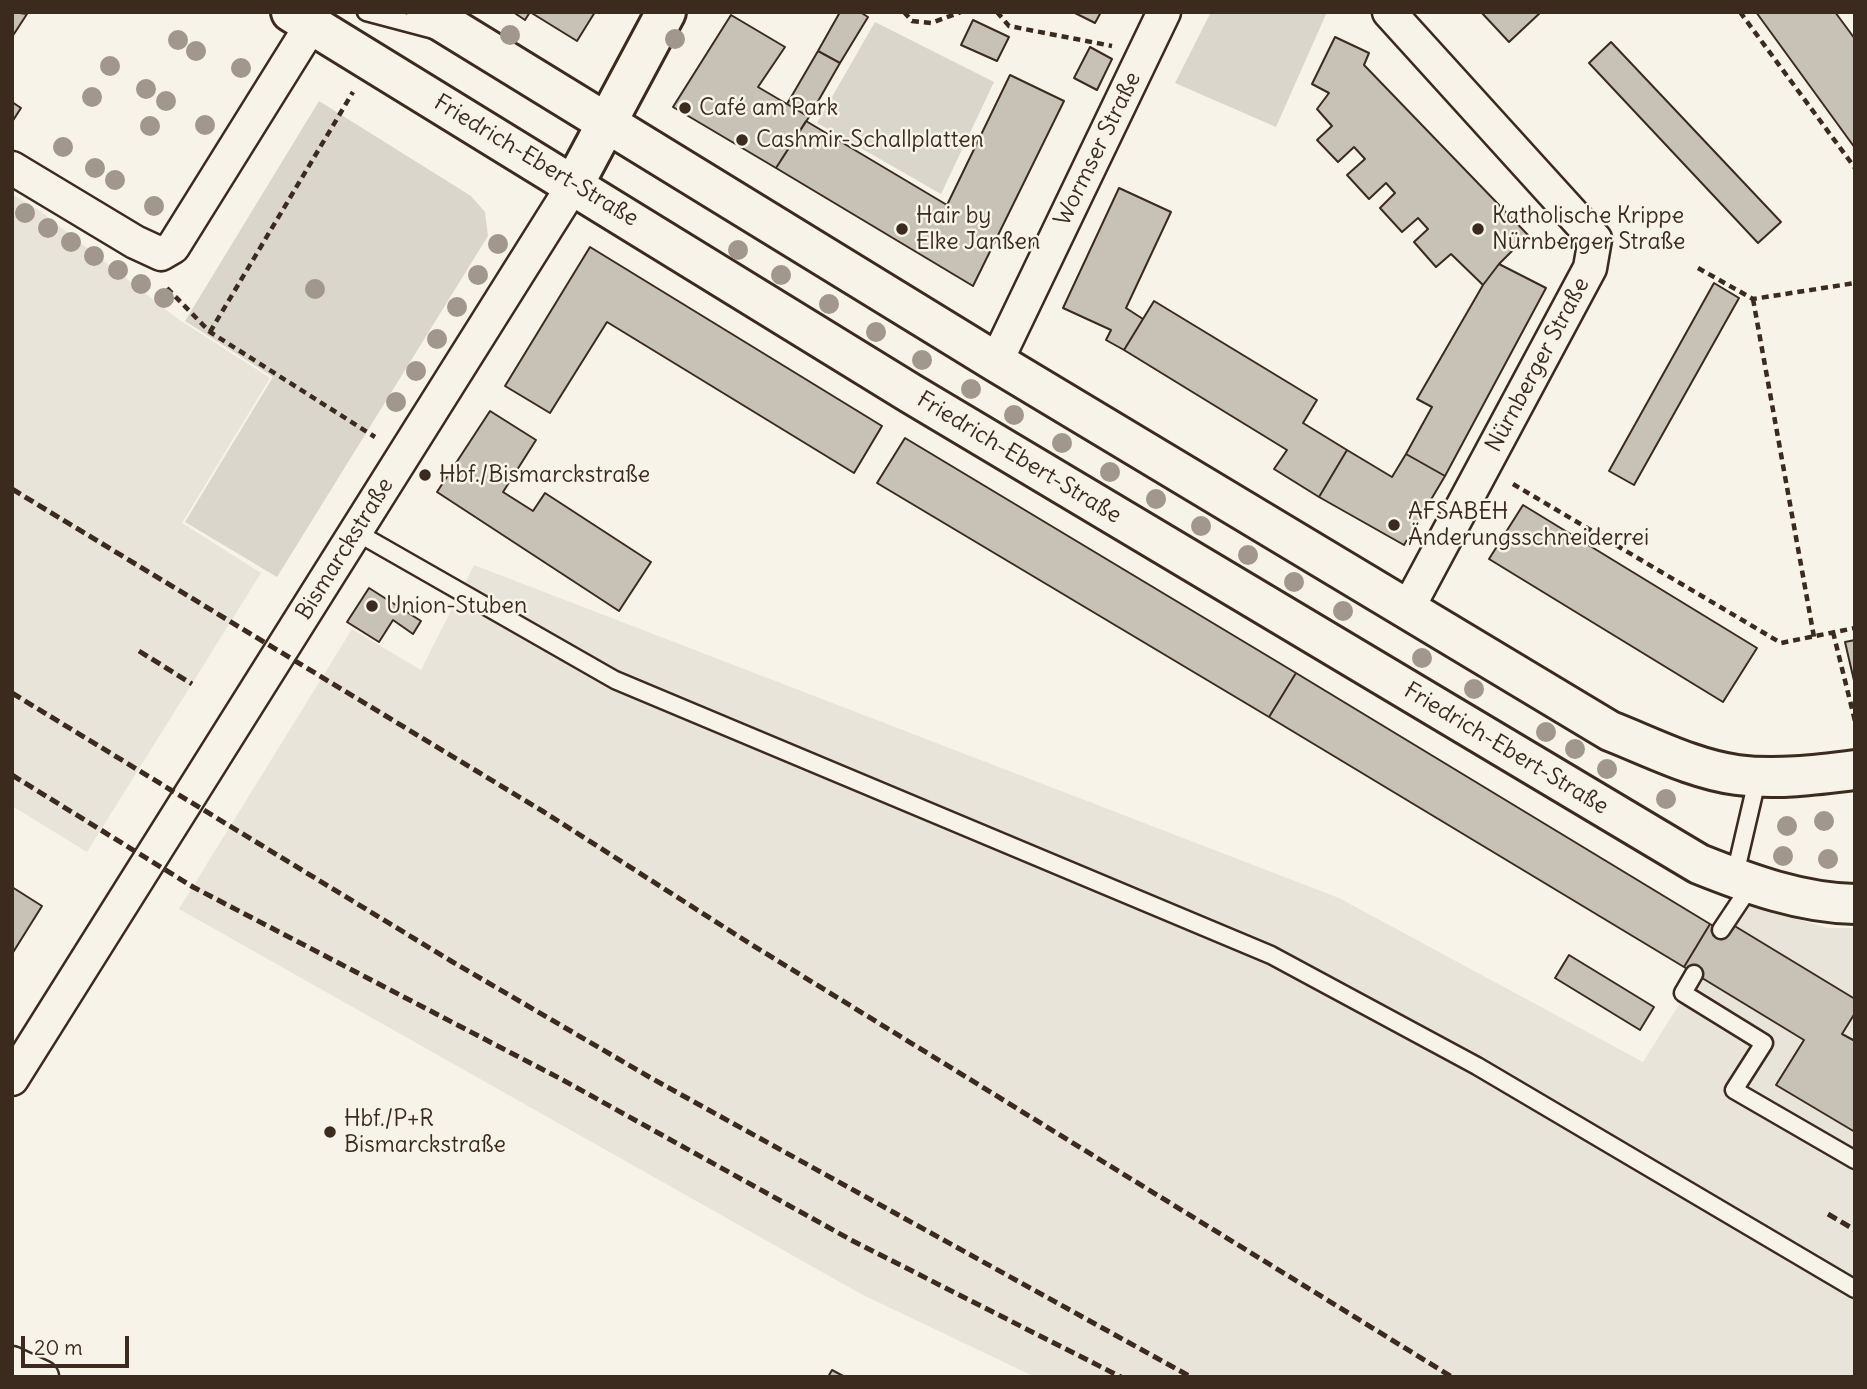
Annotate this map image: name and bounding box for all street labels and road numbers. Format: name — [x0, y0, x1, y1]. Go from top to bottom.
street label: Wormser Straße — [1049, 68, 1147, 230]
street label: Friedrich-Ebert-Straße — [429, 89, 643, 233]
street label: Nürnberger Straße — [1480, 273, 1596, 457]
street label: Friedrich-Ebert-Straße — [912, 386, 1126, 530]
street label: Bismarckstraße — [290, 473, 400, 625]
street label: Friedrich-Ebert-Straße — [1399, 677, 1613, 821]

